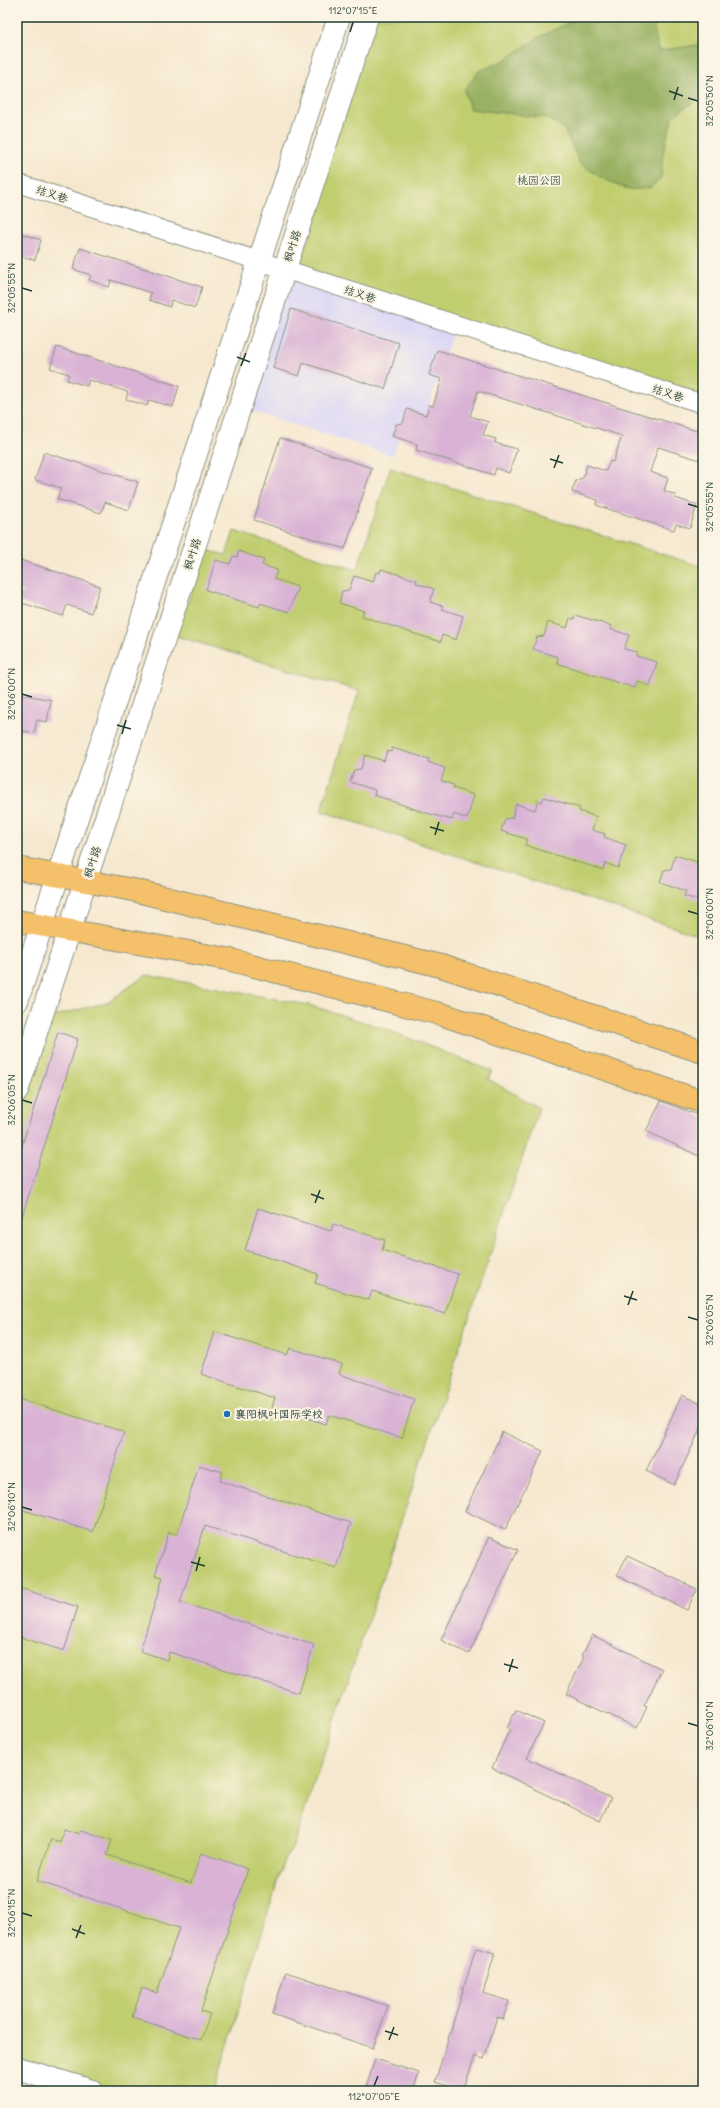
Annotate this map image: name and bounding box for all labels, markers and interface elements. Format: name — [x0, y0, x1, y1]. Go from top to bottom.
text: 112°07'15"E — [328, 4, 378, 17]
text: 32°05'50"N — [703, 75, 716, 127]
park label: 桃园公园 — [517, 173, 561, 187]
street label: 结义巷 — [34, 182, 70, 206]
street label: 枫叶路 — [280, 228, 304, 264]
text: 32°05'55"N — [5, 263, 18, 313]
street label: 结义巷 — [342, 282, 378, 306]
street label: 结义巷 — [650, 381, 686, 405]
text: 32°05'55"N — [703, 482, 716, 532]
street label: 枫叶路 — [180, 536, 204, 572]
text: 32°06'00"N — [5, 668, 18, 720]
street label: 枫叶路 — [80, 844, 104, 880]
text: 32°06'00"N — [703, 888, 716, 940]
text: 32°06'05"N — [5, 1074, 18, 1126]
text: 32°06'05"N — [703, 1294, 716, 1346]
place label: 襄阳枫叶国际学校 — [235, 1407, 323, 1421]
marker: 襄阳枫叶国际学校 — [222, 1409, 232, 1419]
text: 32°06'10"N — [5, 1482, 18, 1532]
text: 32°06'10"N — [703, 1701, 716, 1751]
text: 32°06'15"N — [5, 1889, 18, 1937]
text: 112°07'05"E — [348, 2090, 400, 2103]

